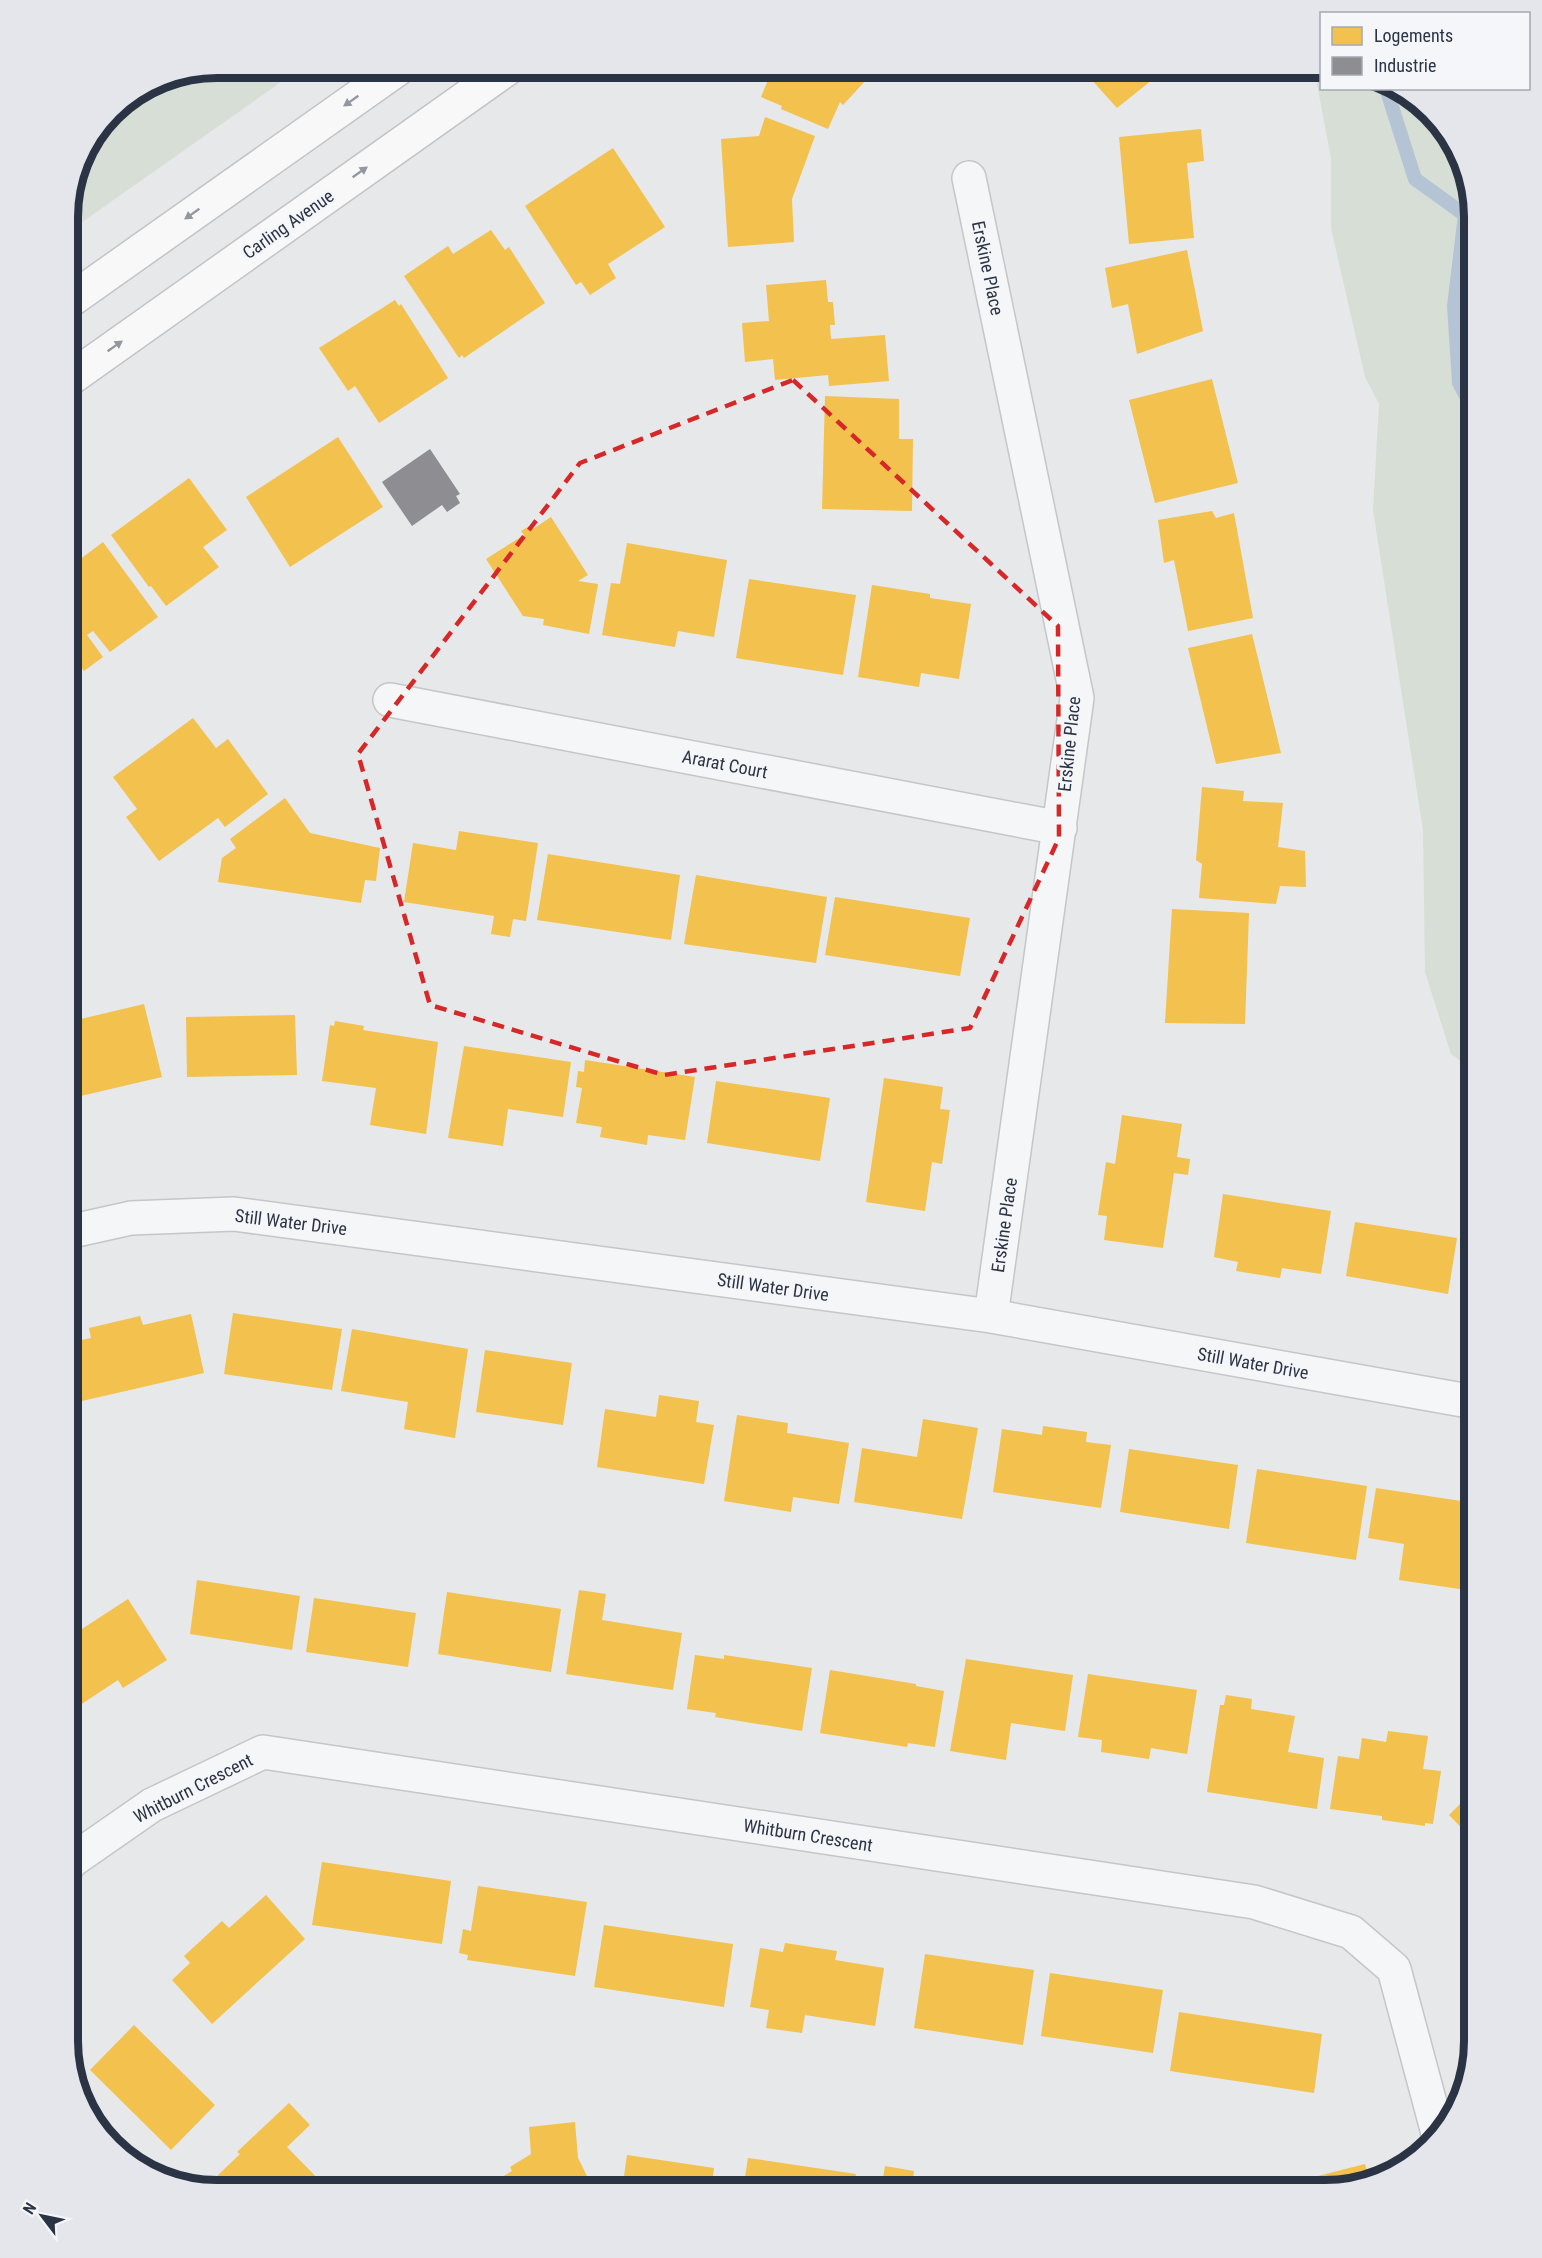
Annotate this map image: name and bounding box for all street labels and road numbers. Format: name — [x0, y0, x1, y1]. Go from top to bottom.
street label: Carling Avenue — [239, 185, 337, 263]
street label: Erskine Place — [968, 219, 1008, 317]
street label: Erskine Place — [1054, 695, 1084, 793]
street label: Ararat Court — [681, 745, 769, 783]
street label: Erskine Place — [987, 1176, 1021, 1274]
street label: Still Water Drive — [234, 1205, 348, 1239]
street label: Still Water Drive — [716, 1269, 830, 1305]
street label: Still Water Drive — [1196, 1343, 1310, 1383]
street label: Whitburn Crescent — [130, 1749, 256, 1827]
street label: Whitburn Crescent — [742, 1814, 874, 1856]

